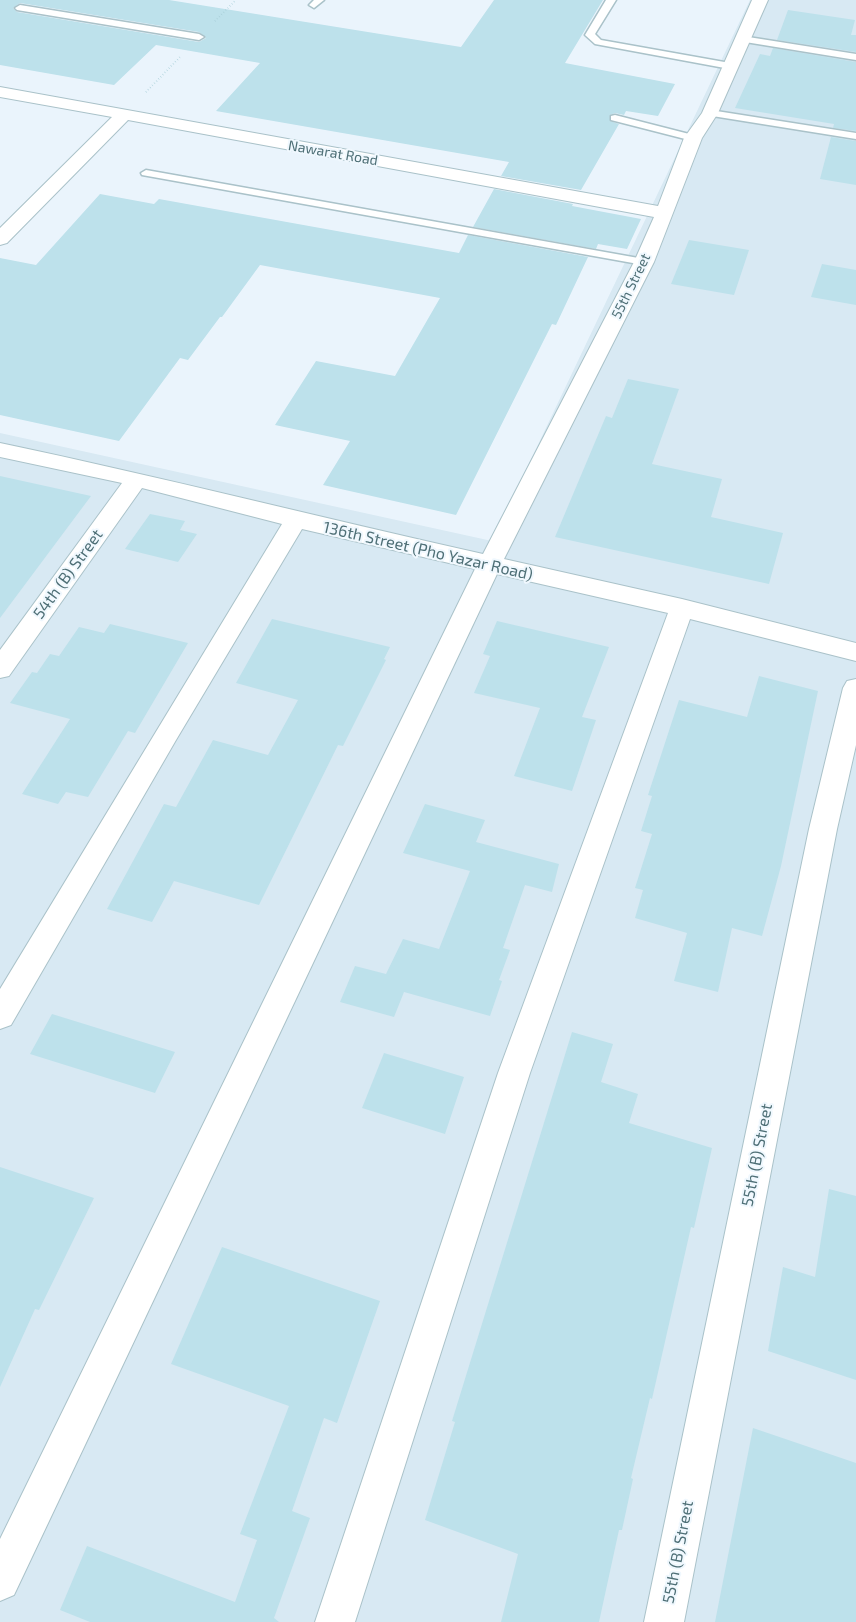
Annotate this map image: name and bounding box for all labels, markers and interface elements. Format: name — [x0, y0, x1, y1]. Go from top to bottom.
street label: Nawarat Road — [287, 137, 379, 169]
street label: 55th Street — [608, 251, 654, 321]
street label: 136th Street (Pho Yazar Road) — [321, 518, 535, 584]
street label: 54th (B) Street — [29, 526, 107, 622]
street label: 55th (B) Street — [738, 1102, 776, 1208]
street label: 55th (B) Street — [659, 1499, 697, 1605]

